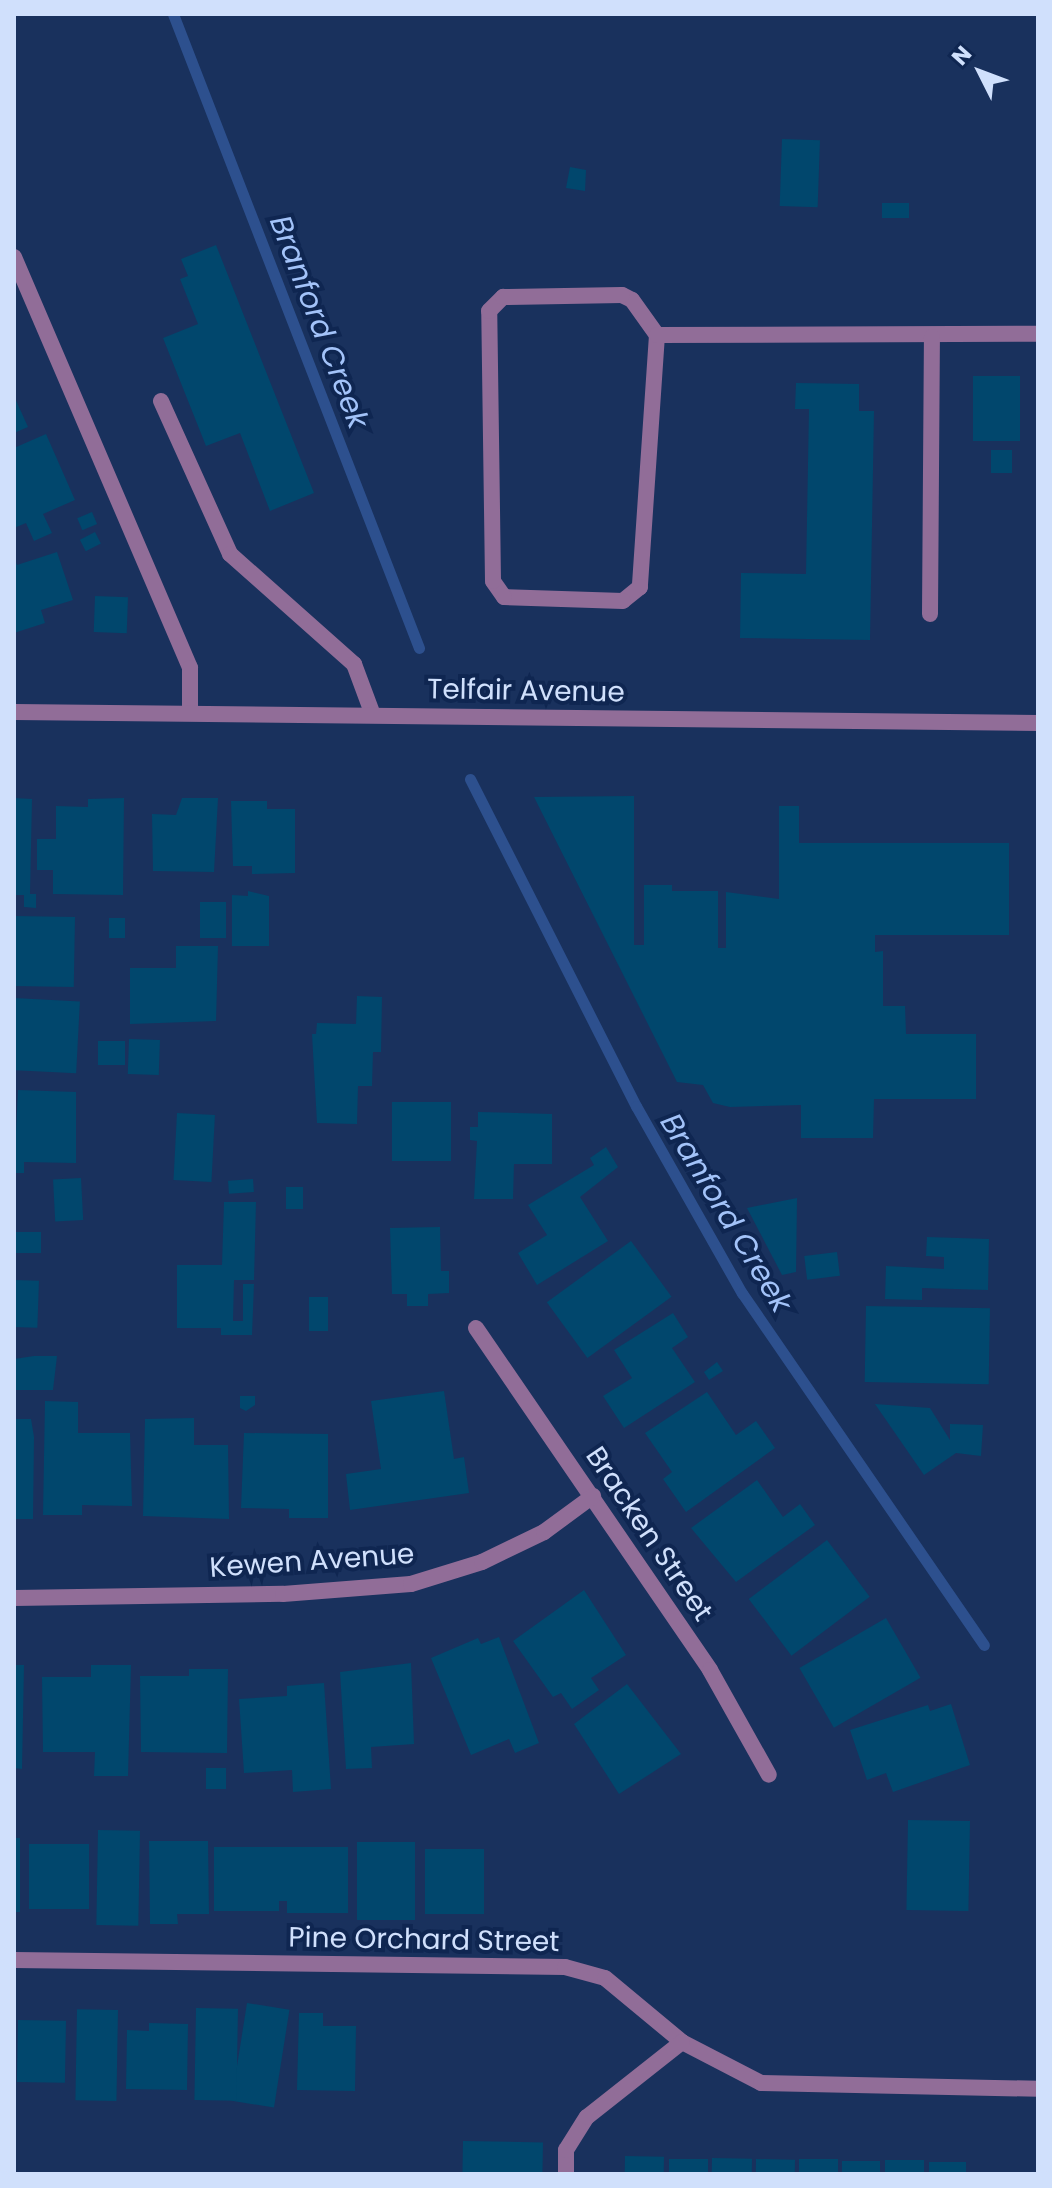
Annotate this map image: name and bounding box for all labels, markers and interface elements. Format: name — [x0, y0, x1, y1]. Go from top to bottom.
north arrow — [940, 32, 1020, 112]
text: N — [945, 39, 979, 72]
water label: Branford Creek — [262, 210, 376, 434]
street label: Telfair Avenue — [427, 672, 625, 710]
water label: Branford Creek — [652, 1107, 800, 1319]
street label: Bracken Street — [578, 1441, 720, 1627]
street label: Kewen Avenue — [209, 1537, 415, 1585]
street label: Pine Orchard Street — [288, 1921, 560, 1959]

